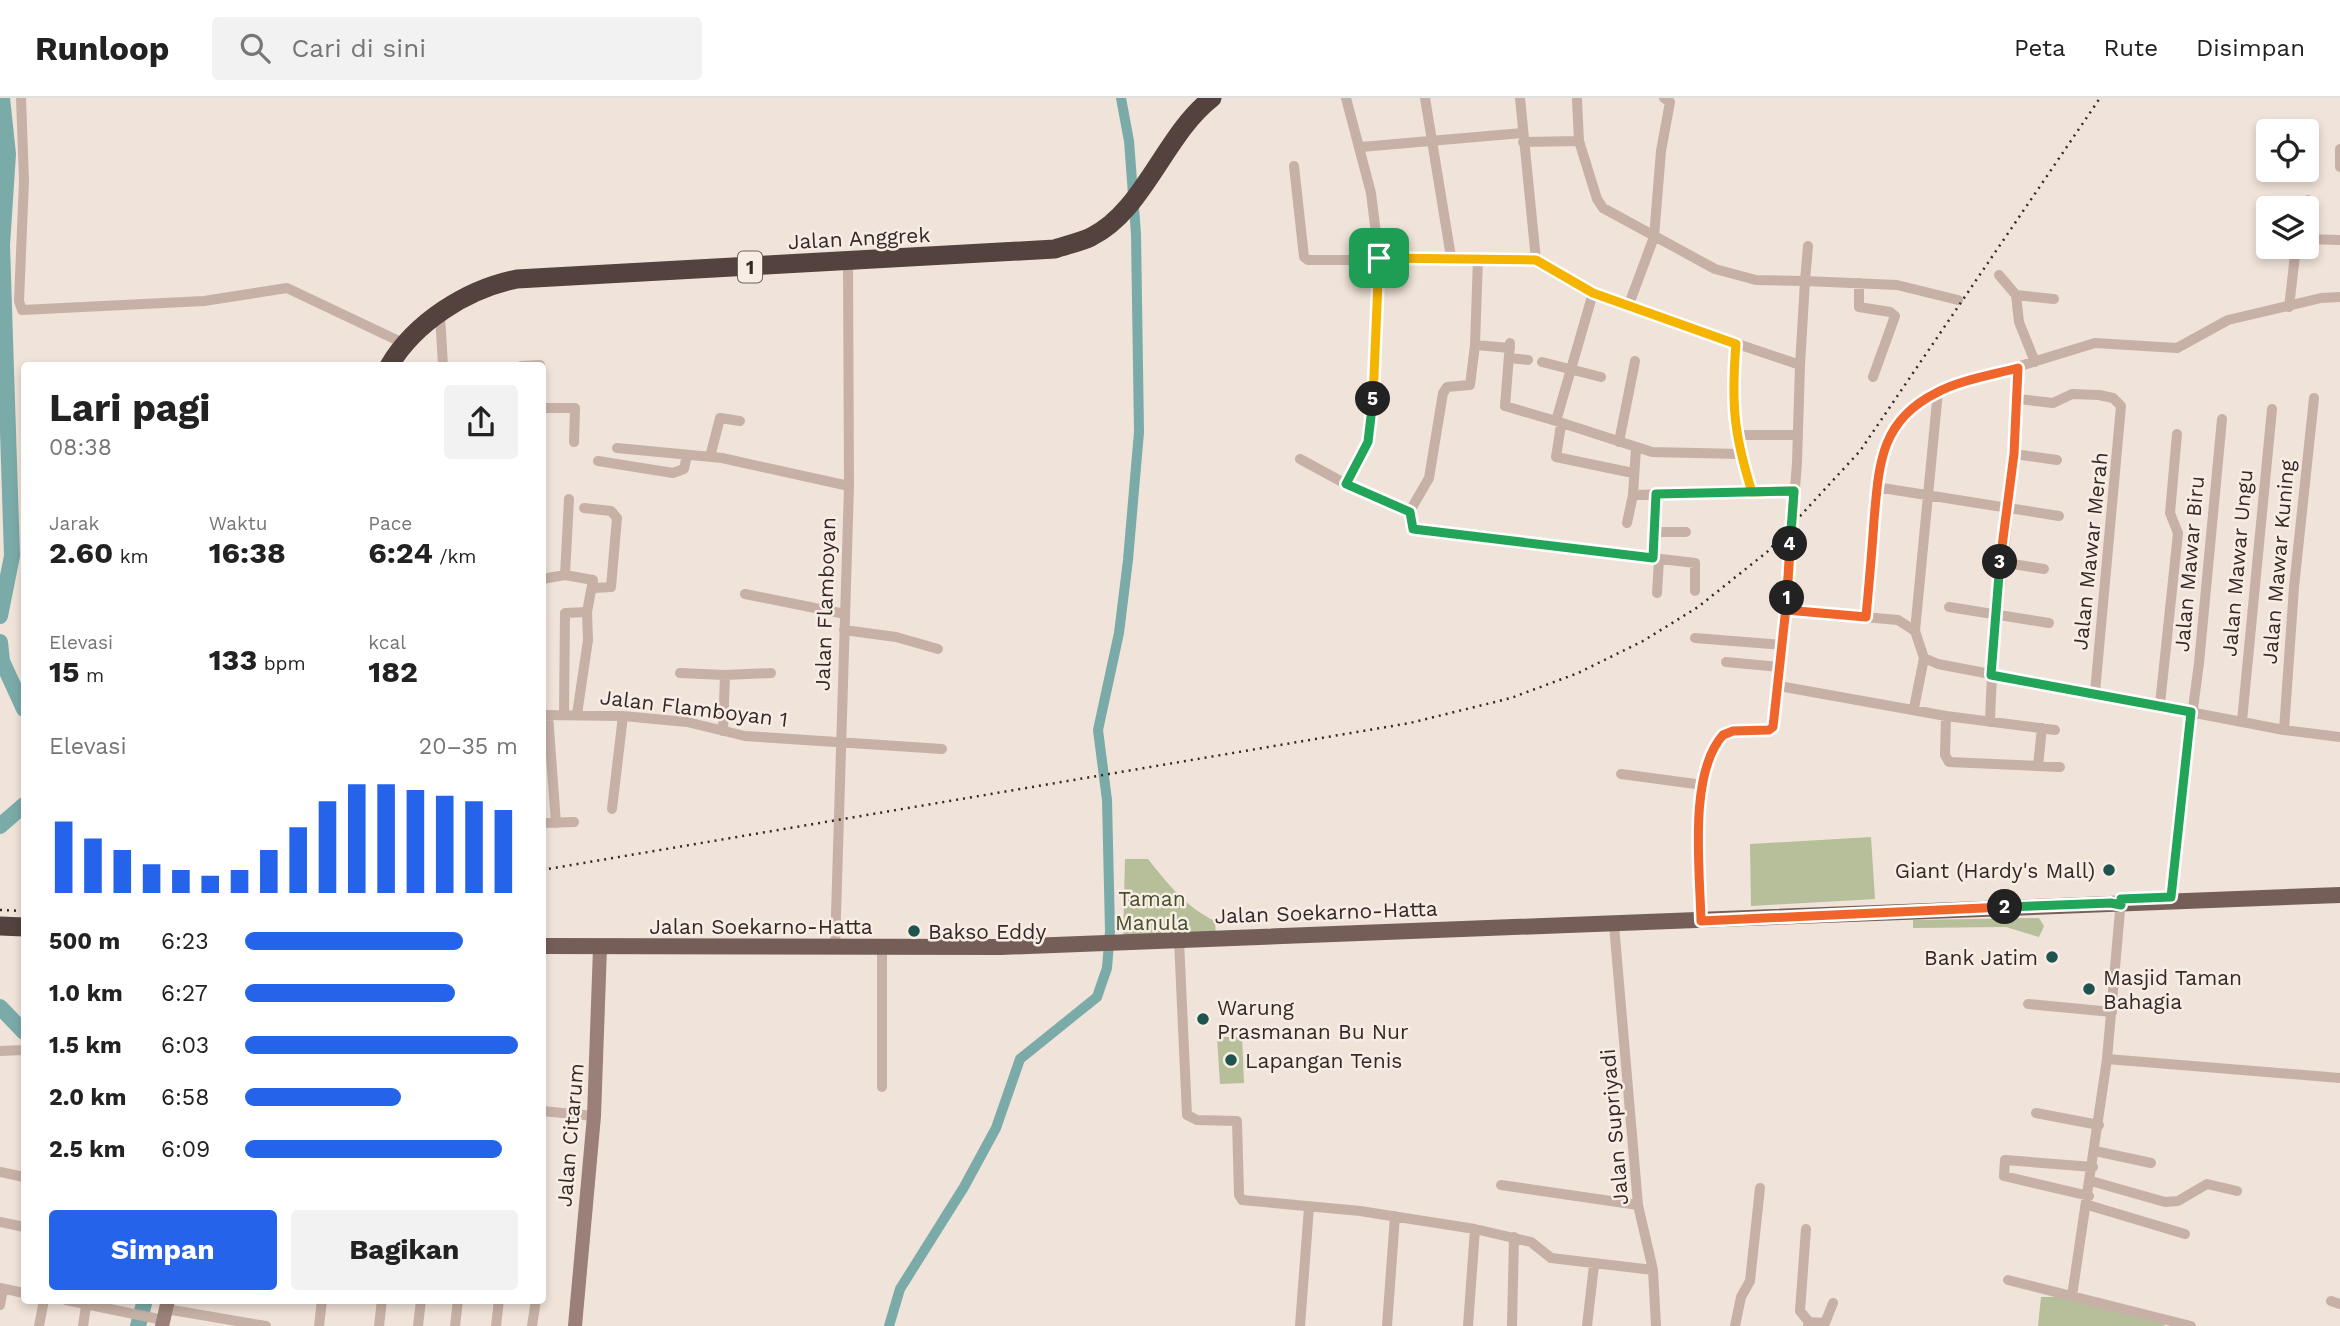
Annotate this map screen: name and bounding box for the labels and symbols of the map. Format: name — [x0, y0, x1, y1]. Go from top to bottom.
street label: Jalan Anggrek — [787, 222, 931, 254]
pin — [1349, 228, 1409, 288]
road number: 1 — [738, 252, 762, 282]
pin: 5 — [1356, 382, 1390, 416]
street label: Jalan Mawar Merah — [2067, 451, 2113, 651]
street label: Jalan Mawar Kuning — [2257, 458, 2299, 665]
street label: Jalan Mawar Ungu — [2216, 468, 2258, 658]
street label: Jalan Mawar Biru — [2169, 475, 2209, 653]
street label: Jalan Flamboyan — [809, 517, 841, 691]
pin: 4 — [1772, 526, 1808, 562]
pin: 3 — [1982, 545, 2018, 580]
pin: 1 — [1770, 580, 1804, 616]
street label: Jalan Flamboyan 1 — [599, 684, 789, 732]
place label: Giant (Hardy's Mall) — [1895, 858, 2095, 883]
marker: Giant (Hardy's Mall) — [2101, 862, 2117, 878]
park label: Taman Manula — [1115, 886, 1189, 935]
pin: 2 — [1988, 890, 2022, 924]
street label: Jalan Soekarno-Hatta — [1214, 896, 1438, 928]
street label: Jalan Soekarno-Hatta — [649, 914, 873, 939]
place label: Bakso Eddy — [928, 919, 1046, 944]
marker: Bakso Eddy — [906, 923, 922, 939]
place label: Bank Jatim — [1924, 945, 2038, 970]
marker: Bank Jatim — [2044, 949, 2060, 965]
place label: Masjid Taman Bahagia — [2103, 965, 2242, 1014]
marker: Masjid Taman Bahagia — [2081, 981, 2097, 997]
place label: Warung Prasmanan Bu Nur — [1217, 995, 1409, 1044]
marker: Warung Prasmanan Bu Nur — [1195, 1011, 1211, 1027]
place label: Lapangan Tenis — [1245, 1048, 1402, 1073]
street label: Jalan Supriyadi — [1595, 1048, 1633, 1206]
marker: Lapangan Tenis — [1223, 1052, 1239, 1068]
street label: Jalan Citarum — [551, 1062, 589, 1208]

